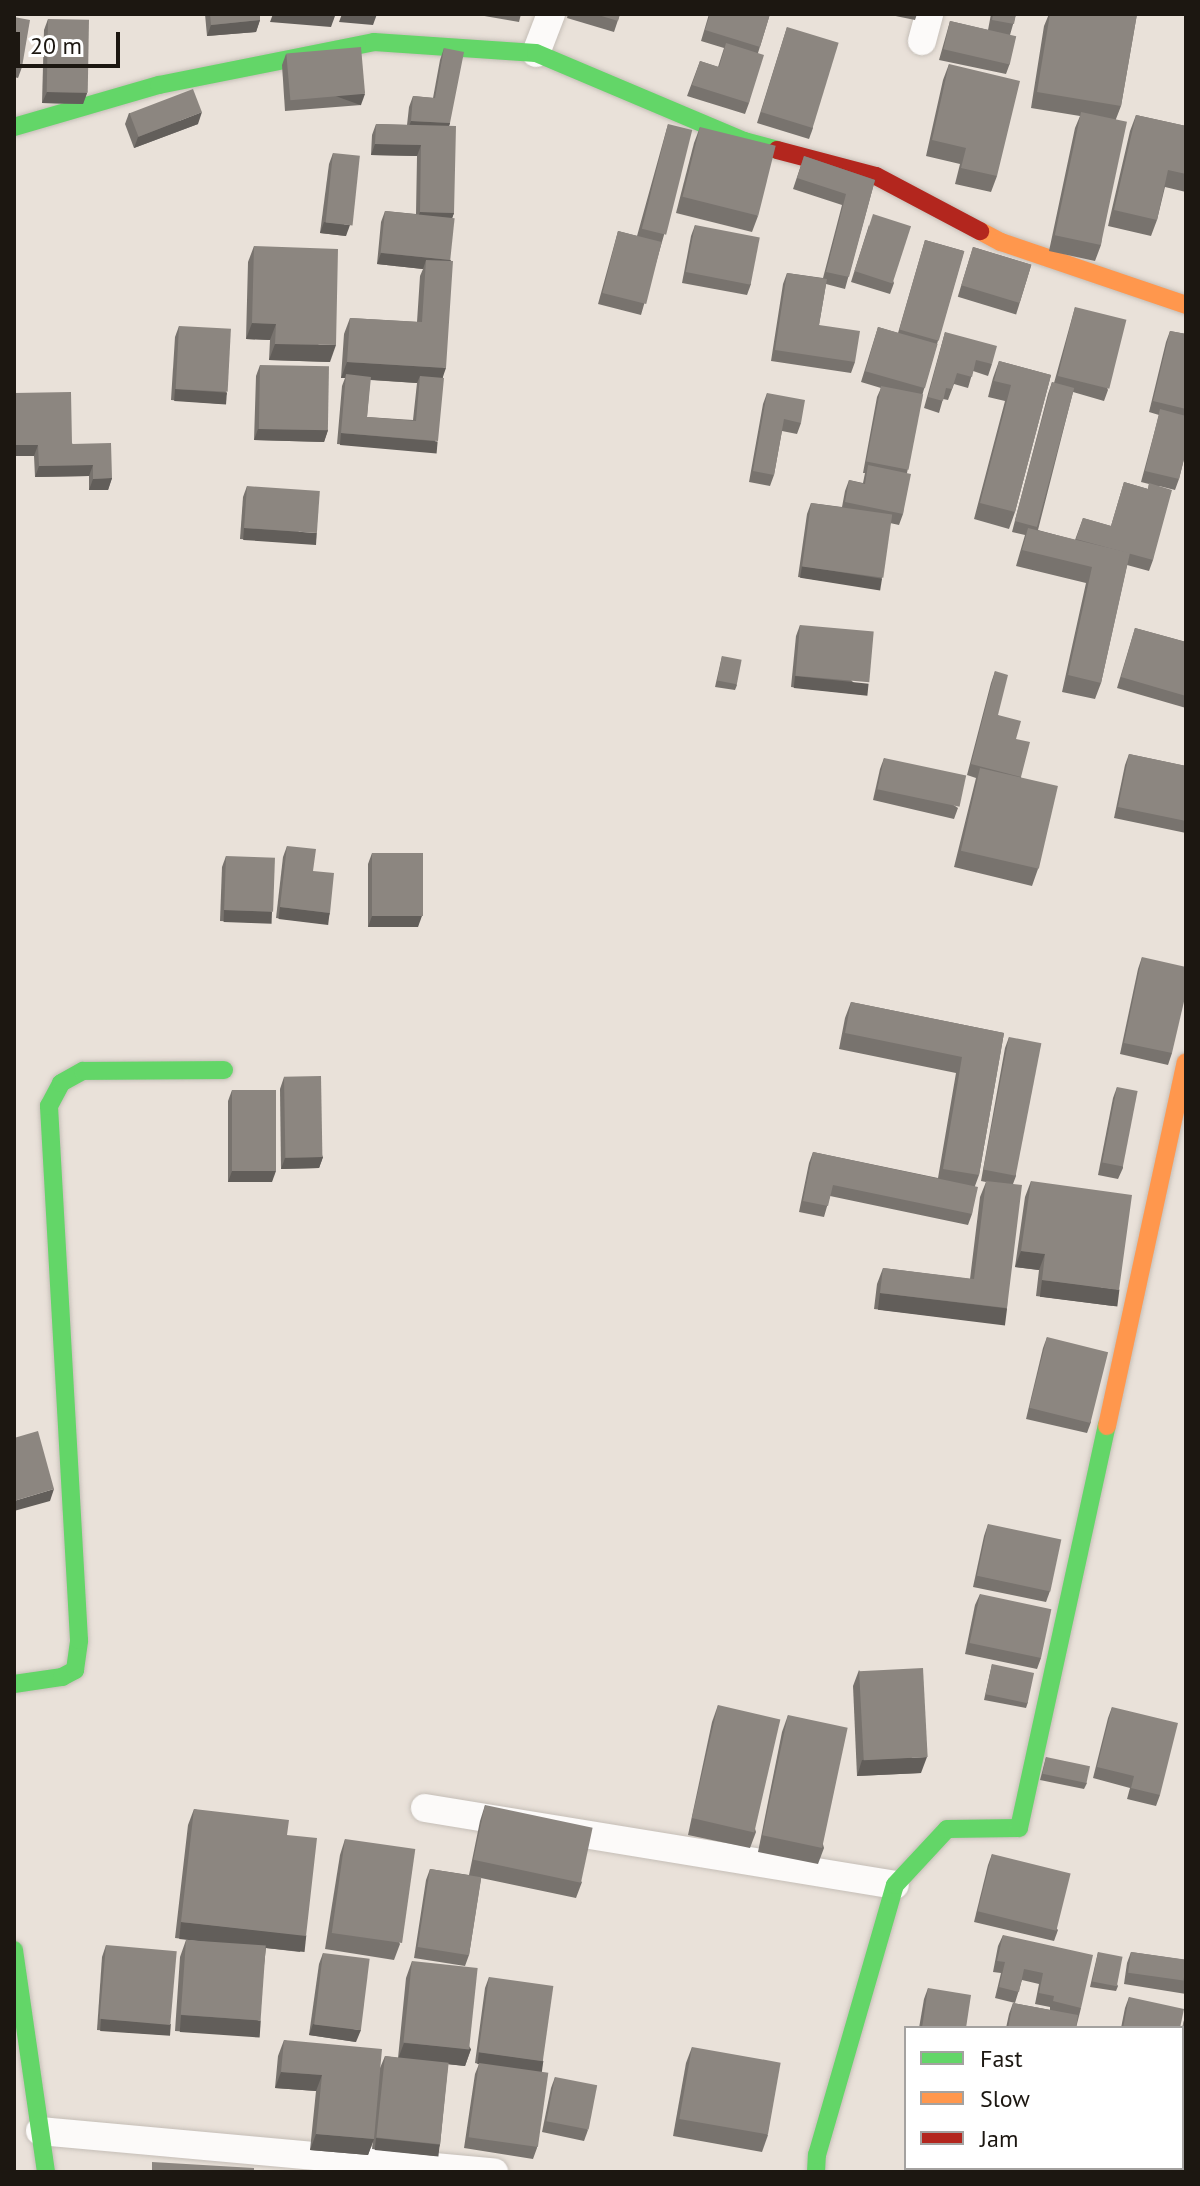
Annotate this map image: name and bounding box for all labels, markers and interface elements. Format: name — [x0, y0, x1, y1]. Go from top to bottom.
scale bar — [20, 16, 124, 66]
text: 20 m — [30, 30, 82, 61]
legend — [904, 2026, 1184, 2170]
text: Fast — [980, 2043, 1023, 2074]
text: Slow — [980, 2083, 1030, 2114]
text: Jam — [980, 2123, 1018, 2154]

